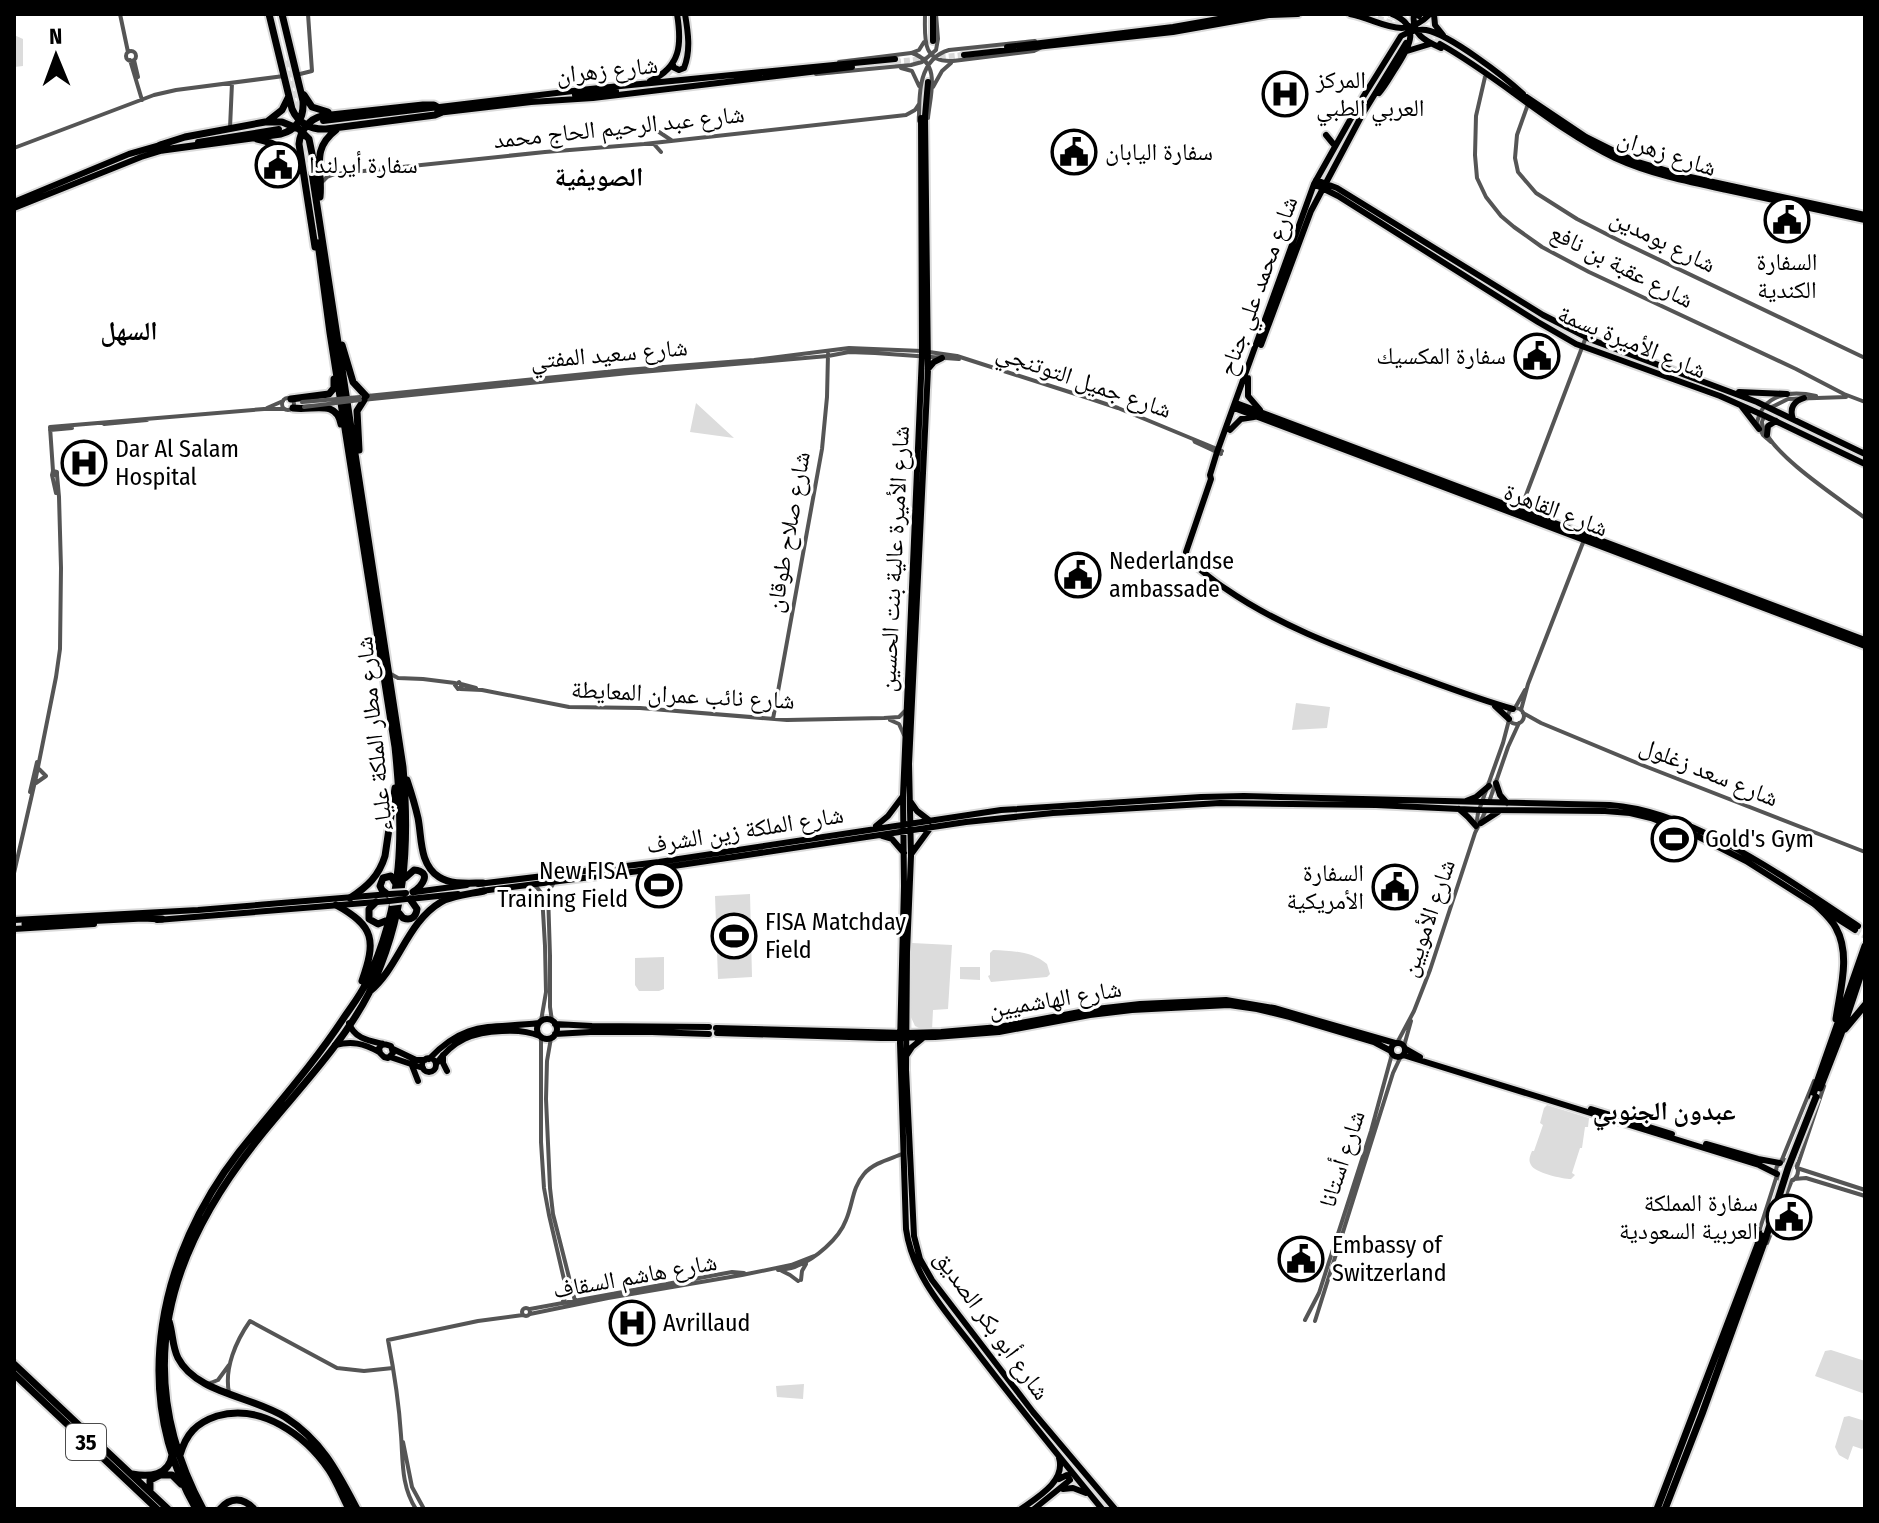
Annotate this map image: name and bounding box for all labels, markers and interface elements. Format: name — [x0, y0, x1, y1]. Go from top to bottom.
north arrow — [16, 16, 96, 96]
text: N — [49, 23, 62, 50]
street label: شارع زهران — [555, 51, 659, 90]
place label: المركز العربي الطبي — [1315, 66, 1425, 127]
hospital icon: المركز العربي الطبي — [1261, 70, 1309, 118]
street label: شارع عبد الرحيم الحاج محمد — [492, 100, 746, 156]
street label: شارع زهران — [1614, 124, 1720, 183]
public building icon: سفارة اليابان — [1050, 128, 1098, 176]
place label: سفارة اليابان — [1105, 138, 1213, 166]
public building icon: سفارة أيرلندا — [254, 141, 302, 189]
place label: سفارة أيرلندا — [309, 151, 418, 179]
district label: الصويفية — [555, 162, 643, 193]
street label: شارع محمد علي جناح — [1213, 192, 1308, 381]
public building icon: السفارة الكندية — [1763, 196, 1811, 244]
street label: شارع بومدين — [1605, 203, 1720, 279]
street label: شارع عقبة بن نافع — [1545, 218, 1698, 315]
place label: السفارة الكندية — [1756, 248, 1818, 304]
street label: شارع الأميرة بسمة — [1553, 300, 1710, 385]
district label: السهل — [100, 316, 158, 347]
public building icon: سفارة المكسيك — [1513, 332, 1561, 380]
street label: شارع سعيد المفتي — [529, 333, 689, 380]
street label: شارع جميل التوتنجي — [991, 338, 1175, 429]
place label: سفارة المكسيك — [1376, 342, 1506, 370]
street label: شارع الأميرة عالية بنت الحسين — [873, 425, 916, 693]
place label: Dar Al Salam Hospital — [115, 435, 239, 491]
hospital icon: Dar Al Salam Hospital — [60, 439, 108, 487]
street label: شارع صلاح طوقان — [760, 449, 817, 615]
street label: شارع القاهرة — [1500, 477, 1612, 544]
place label: Nederlandse ambassade — [1109, 547, 1234, 603]
public building icon: Nederlandse ambassade — [1054, 551, 1102, 599]
street label: شارع مطار الملكة علياء — [350, 635, 399, 833]
street label: شارع نائب عمران المعايطة — [570, 675, 795, 716]
street label: شارع سعد زغلول — [1635, 732, 1782, 813]
street label: شارع الملكة زين الشرف — [644, 801, 846, 860]
sports icon: Gold's Gym — [1650, 815, 1698, 863]
place label: Gold's Gym — [1705, 825, 1814, 853]
street label: شارع الأمويين — [1395, 856, 1462, 981]
place label: New FISA Training Field — [497, 857, 628, 913]
place label: السفارة الأمريكية — [1286, 859, 1364, 915]
sports icon: New FISA Training Field — [635, 861, 683, 909]
public building icon: السفارة الأمريكية — [1371, 863, 1419, 911]
place label: FISA Matchday Field — [765, 908, 906, 964]
sports icon: FISA Matchday Field — [710, 912, 758, 960]
street label: شارع الهاشميين — [986, 975, 1124, 1024]
district label: عبدون الجنوبي — [1592, 1096, 1736, 1131]
street label: شارع أستانا — [1313, 1107, 1372, 1211]
place label: سفارة المملكة العربية السعودية — [1619, 1189, 1758, 1245]
public building icon: سفارة المملكة العربية السعودية — [1765, 1193, 1813, 1241]
place label: Embassy of Switzerland — [1332, 1231, 1447, 1287]
public building icon: Embassy of Switzerland — [1277, 1235, 1325, 1283]
street label: شارع أبو بكر الصديق — [928, 1245, 1056, 1406]
street label: شارع هاشم السقاف — [551, 1248, 720, 1306]
hospital icon: Avrillaud — [608, 1299, 656, 1347]
place label: Avrillaud — [663, 1309, 750, 1337]
road number: 35 — [66, 1424, 106, 1460]

